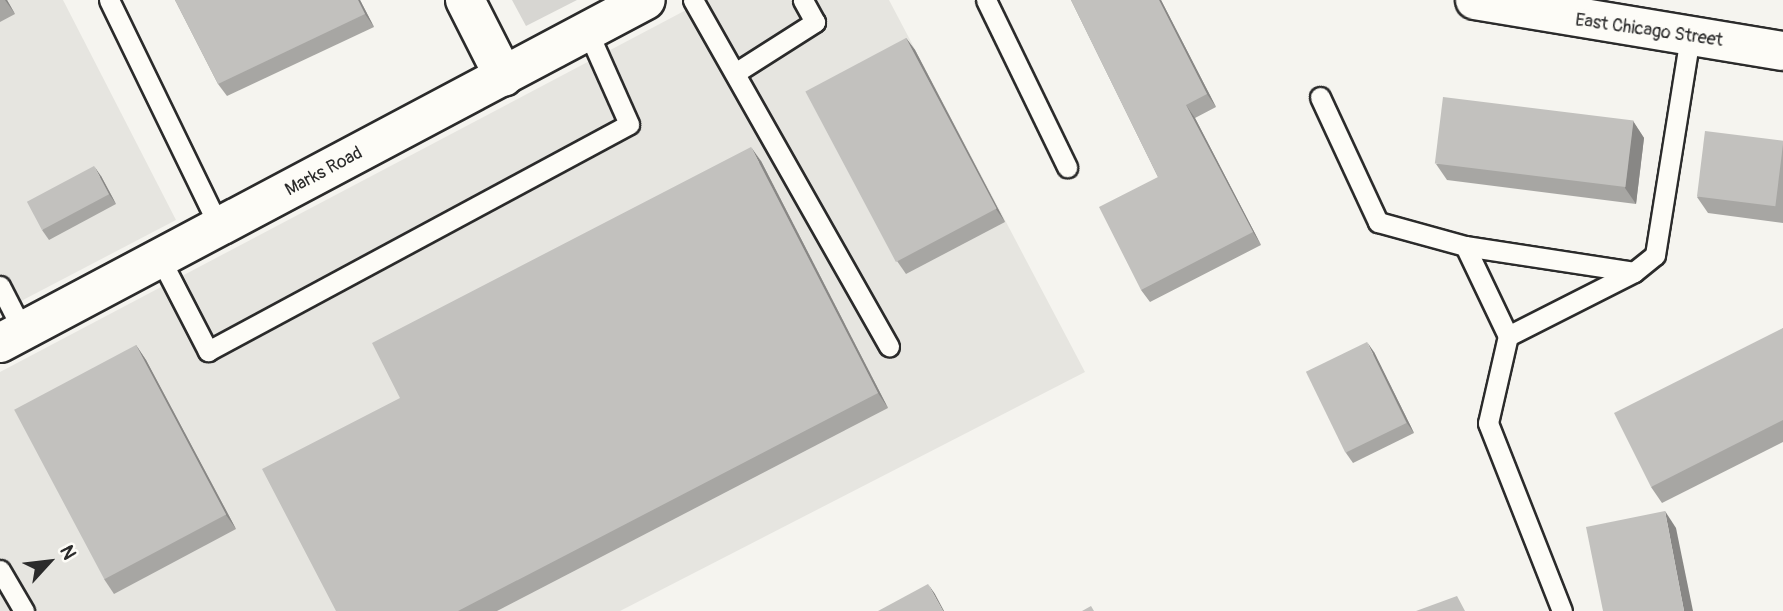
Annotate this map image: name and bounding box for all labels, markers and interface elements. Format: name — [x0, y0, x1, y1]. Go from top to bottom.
street label: East Chicago Street — [1574, 10, 1724, 52]
street label: Marks Road — [282, 143, 366, 201]
north arrow — [14, 527, 84, 597]
text: N — [54, 541, 81, 564]

